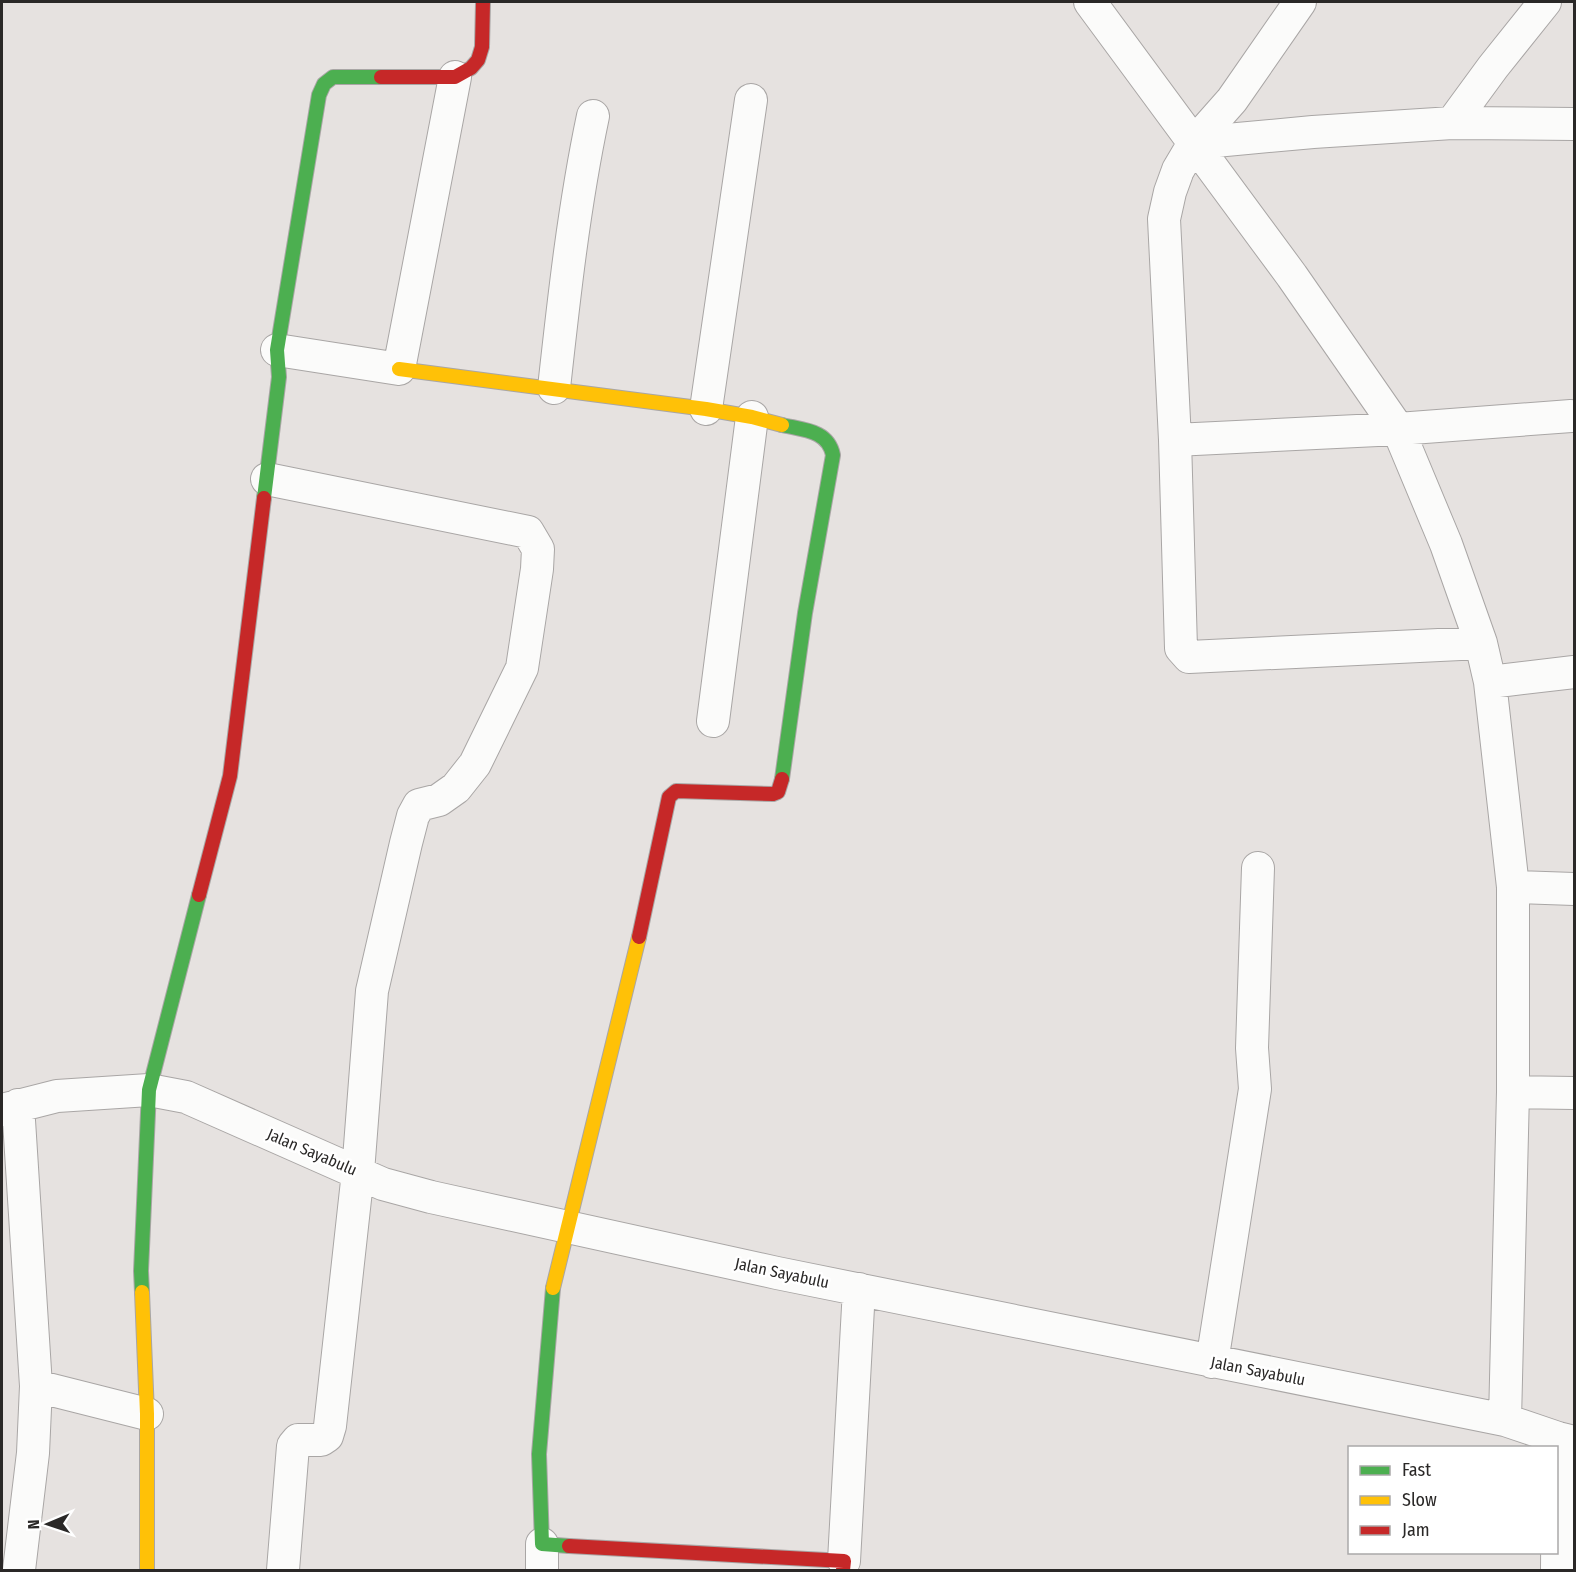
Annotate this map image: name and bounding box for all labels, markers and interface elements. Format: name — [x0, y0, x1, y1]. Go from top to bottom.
street label: Jalan Sayabulu — [264, 1125, 360, 1179]
street label: Jalan Sayabulu — [733, 1254, 831, 1292]
street label: Jalan Sayabulu — [1209, 1353, 1307, 1389]
legend — [1348, 1446, 1558, 1554]
text: Fast — [1402, 1459, 1431, 1481]
text: Slow — [1402, 1489, 1437, 1511]
north arrow — [18, 1494, 78, 1554]
text: N — [24, 1519, 43, 1530]
text: Jam — [1402, 1519, 1430, 1541]

